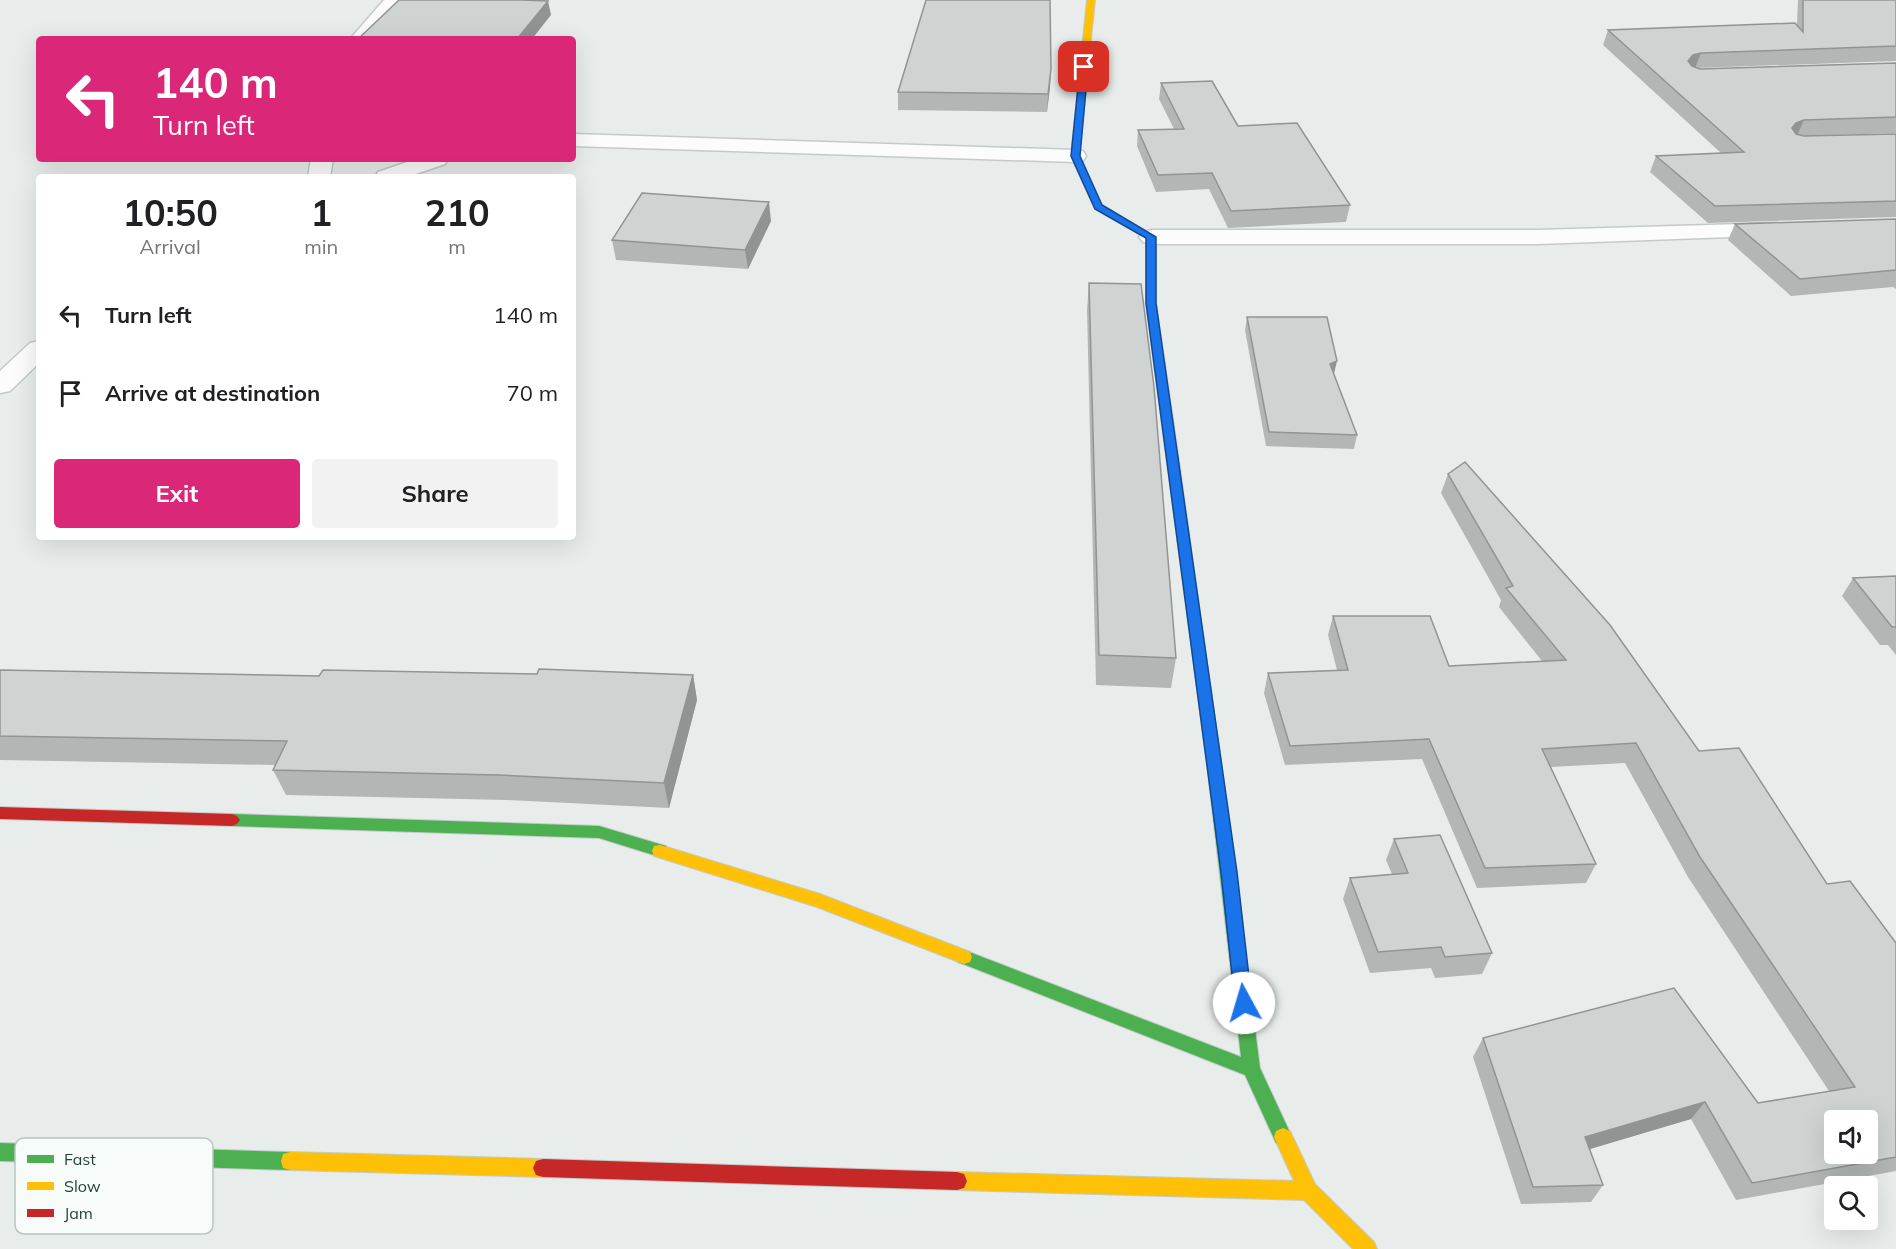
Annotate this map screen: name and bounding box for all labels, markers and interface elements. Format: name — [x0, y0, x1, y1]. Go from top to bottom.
pin — [1058, 41, 1109, 92]
icon: arrive — [1067, 50, 1100, 83]
text: 140 m — [153, 56, 278, 109]
icon: left — [54, 60, 132, 138]
text: Turn left — [153, 108, 255, 142]
text: 10:50 — [122, 190, 218, 235]
text: 1 — [310, 190, 332, 235]
text: 210 — [425, 190, 490, 235]
text: Arrival — [140, 234, 201, 259]
text: min — [304, 234, 338, 259]
text: m — [448, 234, 466, 259]
icon: left — [54, 299, 87, 332]
text: Turn left — [105, 301, 192, 329]
text: 140 m — [493, 301, 558, 329]
icon: arrive — [54, 377, 87, 410]
text: Arrive at destination — [105, 379, 320, 407]
text: 70 m — [507, 379, 558, 407]
button: Exit — [54, 459, 300, 528]
button: Share — [312, 459, 558, 528]
position arrow — [1212, 971, 1276, 1035]
map controls — [1824, 1110, 1878, 1230]
button: sound — [1824, 1110, 1878, 1164]
legend — [15, 1138, 213, 1234]
text: Fast — [64, 1149, 96, 1169]
text: Slow — [64, 1176, 101, 1196]
button: search — [1824, 1176, 1878, 1230]
text: Jam — [64, 1203, 93, 1223]

